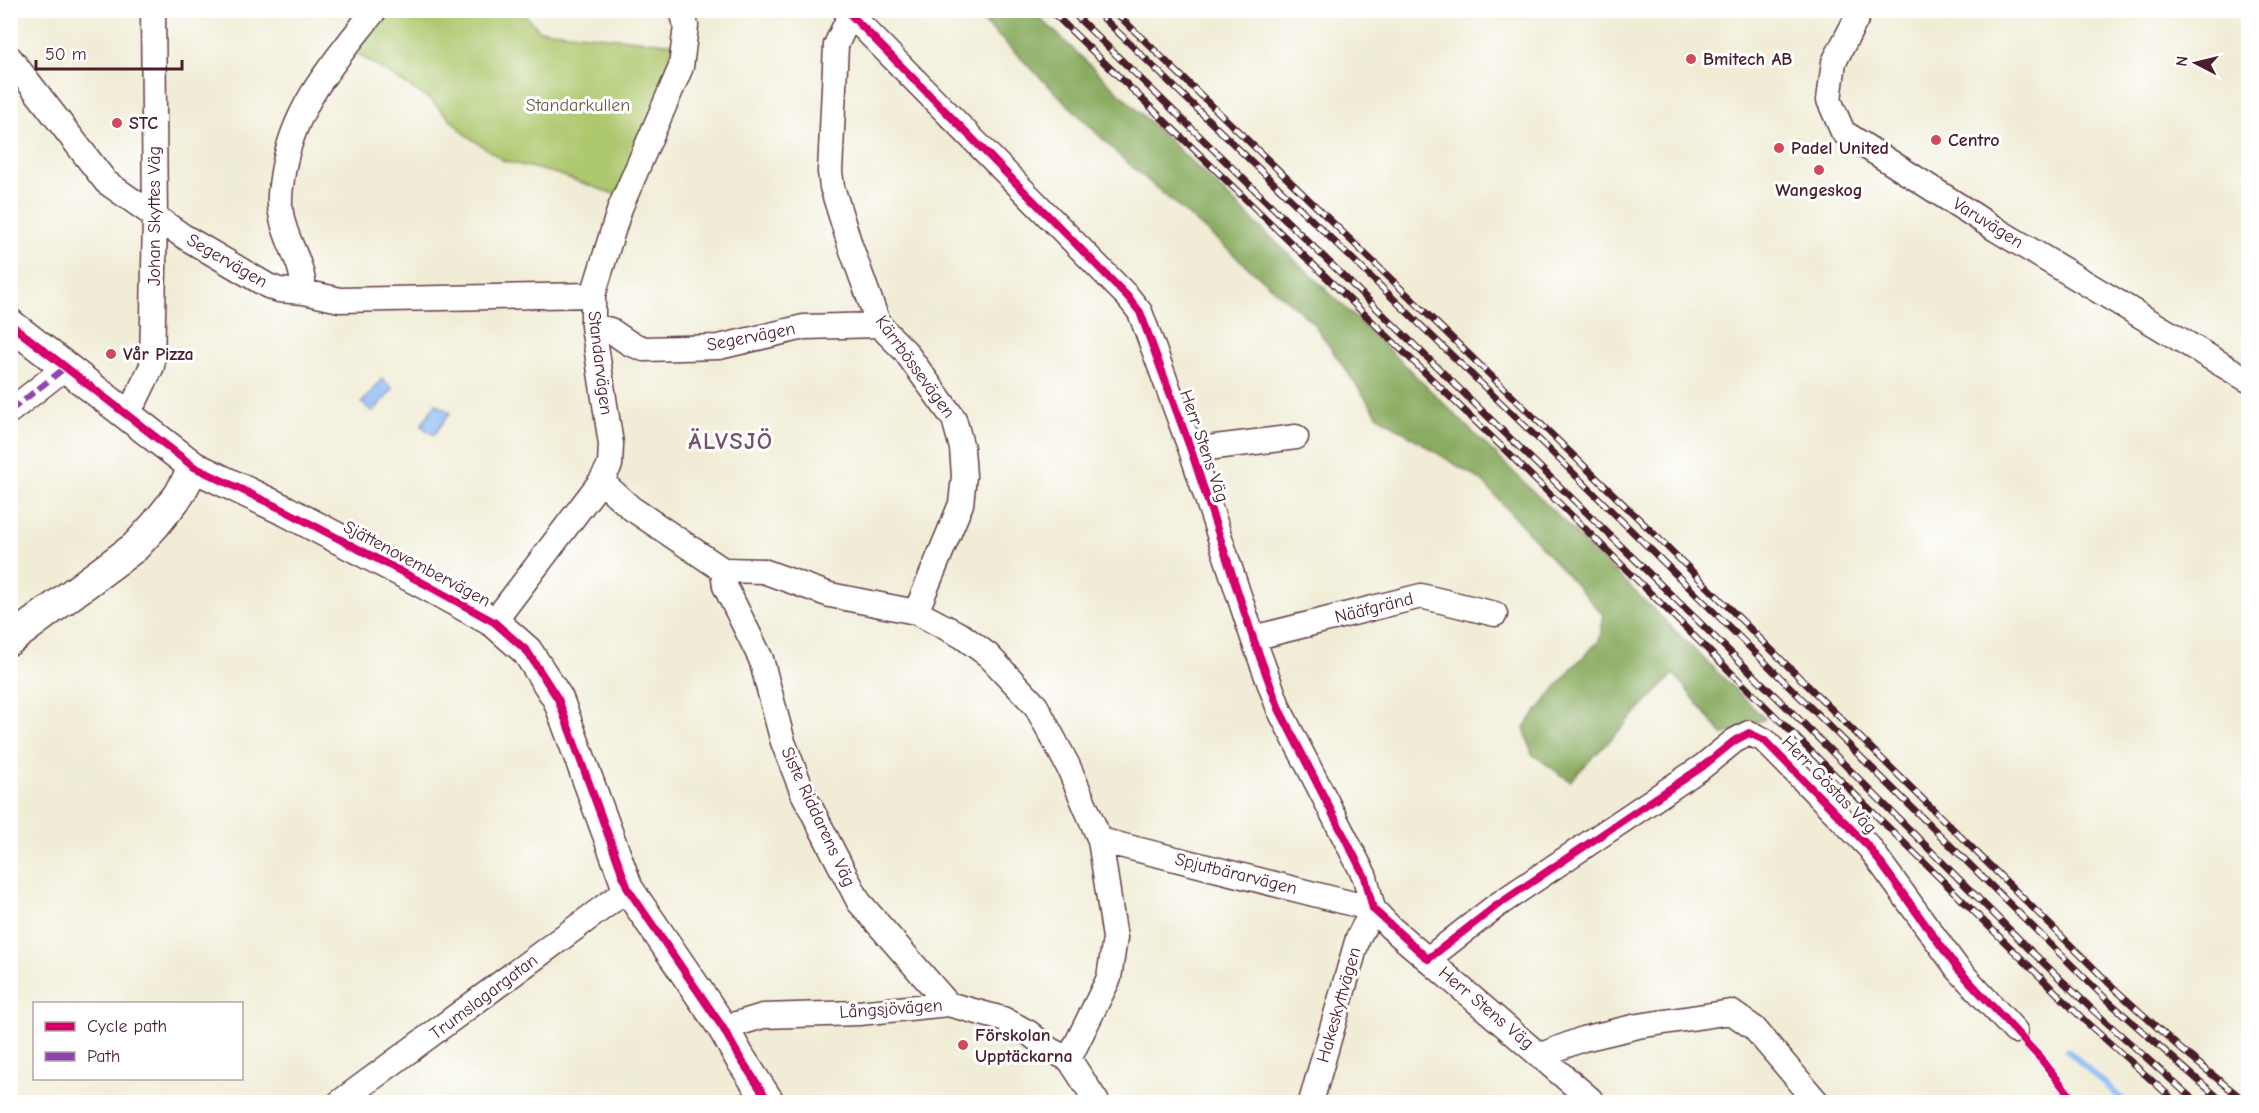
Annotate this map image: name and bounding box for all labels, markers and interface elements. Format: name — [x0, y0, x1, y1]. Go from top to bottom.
scale bar — [36, 33, 182, 71]
north arrow — [2166, 33, 2226, 93]
text: 50 m — [45, 44, 87, 65]
place label: Bmitech AB — [1703, 49, 1792, 70]
marker: Bmitech AB — [1684, 52, 1698, 66]
text: N — [2173, 55, 2192, 68]
park label: Standarkullen — [526, 95, 630, 116]
place label: STC — [129, 113, 158, 134]
marker: STC — [110, 116, 124, 130]
place label: Centro — [1948, 130, 2000, 151]
marker: Centro — [1929, 133, 1943, 147]
place label: Padel United — [1791, 138, 1889, 159]
marker: Padel United — [1772, 141, 1786, 155]
street label: Johan Skyttes Väg — [144, 146, 165, 286]
marker: Wangeskog — [1812, 163, 1826, 177]
place label: Wangeskog — [1775, 180, 1863, 201]
street label: Varuvägen — [1949, 193, 2027, 253]
street label: Segervägen — [183, 230, 271, 292]
street label: Standarvägen — [583, 310, 617, 416]
street label: Kärrbössevägen — [871, 312, 959, 422]
street label: Segervägen — [705, 318, 797, 356]
place label: Vår Pizza — [123, 344, 194, 365]
marker: Vår Pizza — [104, 347, 118, 361]
street label: Herr Stens Väg — [1175, 387, 1233, 505]
district label: ÄLVSJÖ — [688, 427, 774, 455]
street label: Sjättenovembervägen — [340, 516, 494, 612]
street label: Nääfgränd — [1333, 588, 1415, 628]
street label: Herr Göstas Väg — [1777, 732, 1881, 838]
street label: Siste Riddarens Väg — [776, 744, 860, 890]
street label: Spjutbärarvägen — [1173, 849, 1299, 899]
street label: Hakeskyttvägen — [1312, 945, 1366, 1065]
street label: Trumslagargatan — [426, 950, 542, 1044]
street label: Herr Stens Väg — [1434, 962, 1538, 1054]
street label: Långsjövägen — [839, 995, 943, 1023]
legend — [33, 1002, 243, 1080]
text: Cycle path — [87, 1016, 167, 1037]
place label: Förskolan Upptäckarna — [975, 1025, 1073, 1067]
marker: Förskolan Upptäckarna — [956, 1038, 970, 1052]
text: Path — [87, 1046, 120, 1067]

